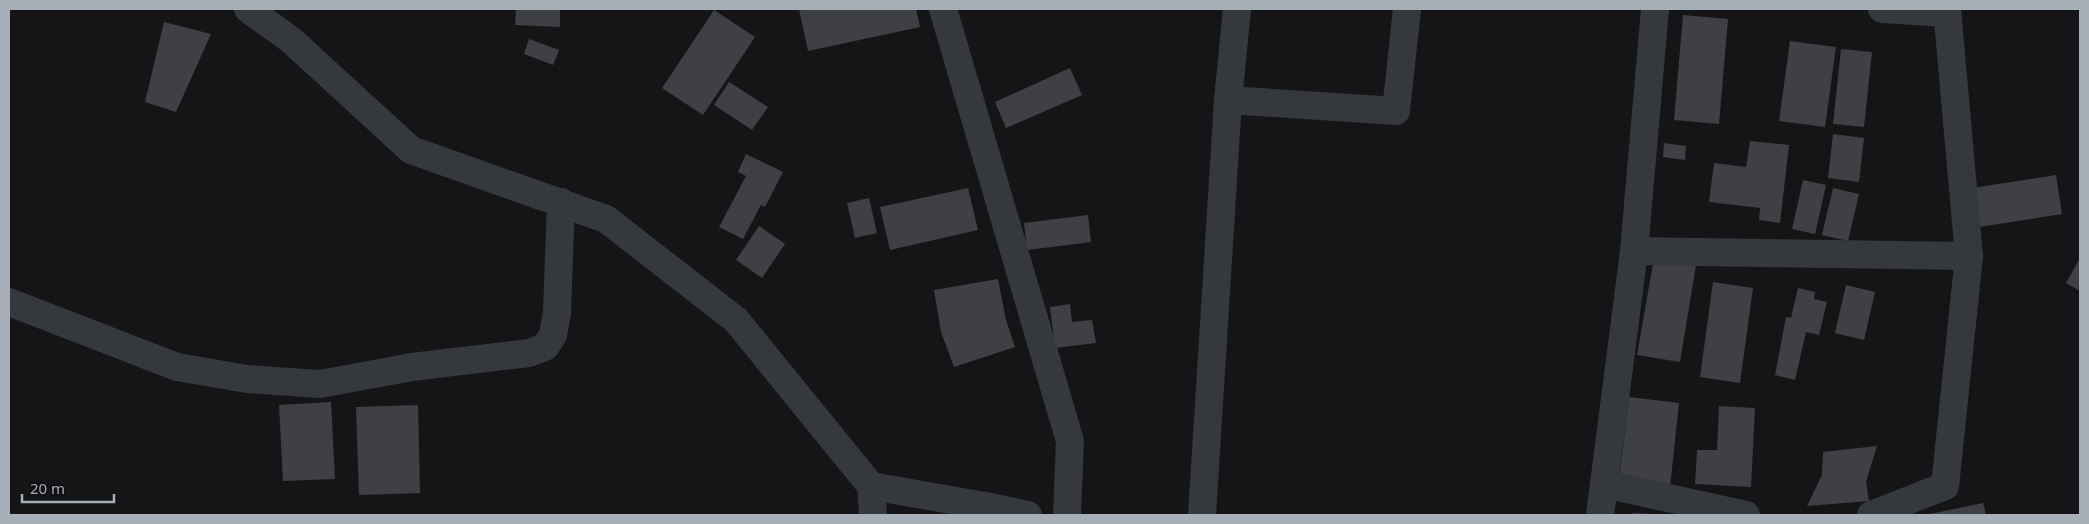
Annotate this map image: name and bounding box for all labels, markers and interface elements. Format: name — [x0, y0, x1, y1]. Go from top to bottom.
scale bar — [22, 472, 115, 504]
text: 20 m — [30, 478, 65, 498]

